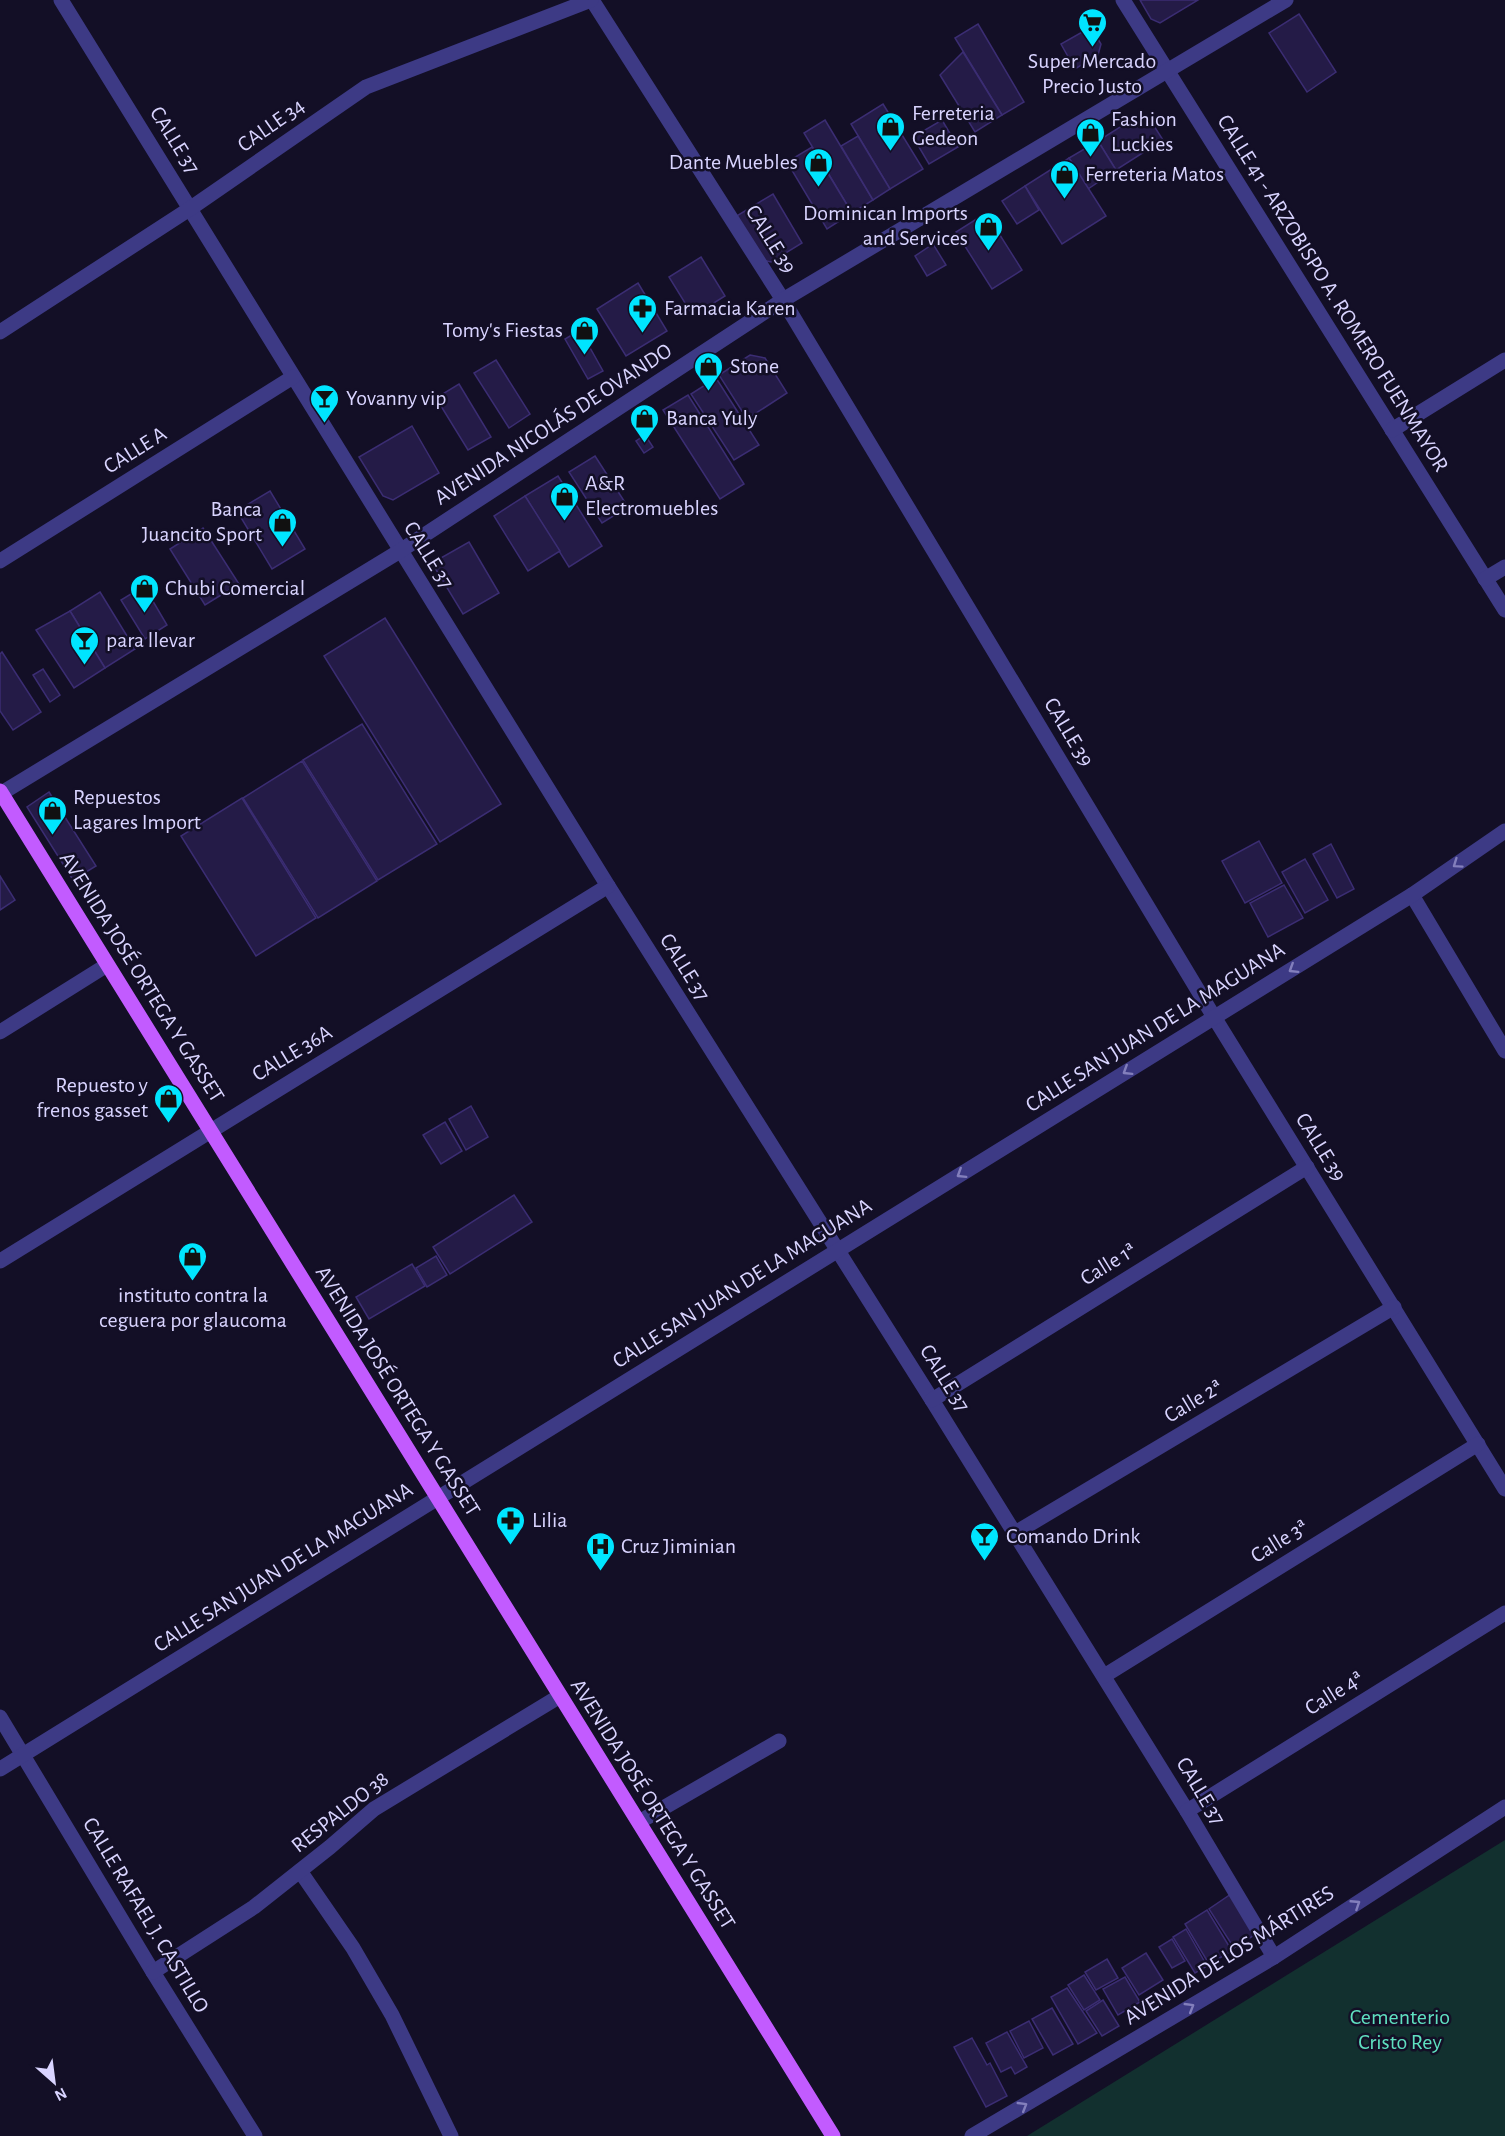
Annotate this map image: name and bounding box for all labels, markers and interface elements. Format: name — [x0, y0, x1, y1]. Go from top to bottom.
supermarket icon: Super Mercado Precio Justo — [1076, 6, 1108, 48]
place label: Super Mercado Precio Justo — [1028, 50, 1156, 97]
street label: CALLE 34 — [233, 94, 309, 156]
street label: CALLE 37 — [146, 102, 204, 178]
place label: Ferreteria Gedeon — [912, 102, 995, 149]
place label: Fashion Luckies — [1111, 108, 1177, 155]
shop icon: Ferreteria Gedeon — [875, 110, 907, 152]
street label: CALLE 41 - ARZOBISPO A. ROMERO FUENMAYOR — [1213, 111, 1453, 475]
shop icon: Fashion Luckies — [1074, 116, 1106, 158]
shop icon: Dante Muebles — [803, 146, 835, 188]
place label: Dante Muebles — [669, 151, 798, 173]
shop icon: Ferreteria Matos — [1048, 158, 1080, 200]
place label: Ferreteria Matos — [1085, 163, 1224, 185]
street label: CALLE 39 — [742, 201, 800, 277]
place label: Dominican Imports and Services — [803, 202, 968, 249]
shop icon: Dominican Imports and Services — [973, 210, 1005, 252]
pharmacy icon: Farmacia Karen — [627, 292, 659, 334]
place label: Farmacia Karen — [664, 297, 796, 319]
shop icon: Tomy's Fiestas — [568, 314, 600, 356]
place label: Tomy's Fiestas — [443, 319, 563, 341]
street label: AVENIDA NICOLÁS DE OVANDO — [430, 338, 676, 509]
shop icon: Stone — [693, 350, 725, 392]
place label: Stone — [730, 355, 779, 377]
bar icon: Yovanny vip — [309, 382, 341, 424]
place label: Yovanny vip — [346, 387, 447, 409]
shop icon: Banca Yuly — [629, 402, 661, 444]
place label: Banca Yuly — [666, 407, 758, 429]
street label: CALLE A — [100, 422, 170, 478]
place label: A&R Electromuebles — [585, 472, 718, 519]
shop icon: A&R Electromuebles — [548, 480, 580, 522]
place label: Banca Juancito Sport — [142, 498, 262, 545]
shop icon: Banca Juancito Sport — [267, 506, 299, 548]
street label: CALLE 37 — [400, 517, 458, 593]
shop icon: Chubi Comercial — [128, 572, 160, 614]
place label: Chubi Comercial — [165, 577, 305, 599]
bar icon: para llevar — [69, 624, 101, 666]
place label: para llevar — [106, 629, 195, 651]
street label: CALLE 39 — [1040, 694, 1098, 770]
place label: Repuestos Lagares Import — [73, 786, 201, 833]
shop icon: Repuestos Lagares Import — [36, 794, 68, 836]
street label: AVENIDA JOSÉ ORTEGA Y GASSET — [56, 847, 229, 1106]
one-way arrow — [1453, 857, 1464, 868]
street label: CALLE 37 — [656, 929, 714, 1005]
street label: CALLE SAN JUAN DE LA MAGUANA — [1022, 938, 1289, 1116]
one-way arrow — [1288, 961, 1299, 972]
street label: CALLE 36A — [248, 1021, 336, 1085]
one-way arrow — [1122, 1063, 1133, 1074]
place label: Repuesto y frenos gasset — [36, 1074, 149, 1121]
shop icon: Repuesto y frenos gasset — [153, 1082, 185, 1124]
street label: CALLE 39 — [1292, 1109, 1350, 1185]
one-way arrow — [957, 1166, 967, 1178]
street label: CALLE SAN JUAN DE LA MAGUANA — [609, 1194, 876, 1372]
street label: Calle 1ª — [1076, 1239, 1140, 1289]
shop icon: instituto contra la ceguera por glaucoma — [177, 1240, 209, 1282]
street label: AVENIDA JOSÉ ORTEGA Y GASSET — [312, 1261, 485, 1520]
place label: instituto contra la ceguera por glaucoma — [99, 1284, 287, 1331]
street label: CALLE 37 — [916, 1340, 974, 1416]
street label: Calle 2ª — [1160, 1375, 1226, 1427]
street label: CALLE SAN JUAN DE LA MAGUANA — [150, 1478, 417, 1656]
pharmacy icon: Lilia — [495, 1504, 527, 1546]
place label: Lilia — [532, 1509, 567, 1531]
street label: Calle 3ª — [1247, 1515, 1311, 1567]
bar icon: Comando Drink — [969, 1520, 1001, 1562]
place label: Comando Drink — [1006, 1525, 1140, 1547]
hospital icon: Cruz Jiminian — [584, 1530, 616, 1572]
place label: Cruz Jiminian — [621, 1535, 736, 1557]
street label: Calle 4ª — [1301, 1667, 1367, 1719]
street label: AVENIDA JOSÉ ORTEGA Y GASSET — [567, 1674, 740, 1933]
street label: CALLE 37 — [1172, 1753, 1230, 1829]
street label: RESPALDO 38 — [287, 1767, 393, 1857]
street label: CALLE RAFAEL J. CASTILLO — [79, 1813, 213, 2017]
street label: AVENIDA DE LOS MÁRTIRES — [1120, 1881, 1338, 2029]
one-way arrow — [1350, 1899, 1360, 1911]
one-way arrow — [1184, 2002, 1194, 2014]
park label: Cementerio Cristo Rey — [1350, 2006, 1450, 2053]
north arrow — [24, 2052, 84, 2112]
text: N — [52, 2085, 69, 2104]
one-way arrow — [1017, 2102, 1027, 2113]

